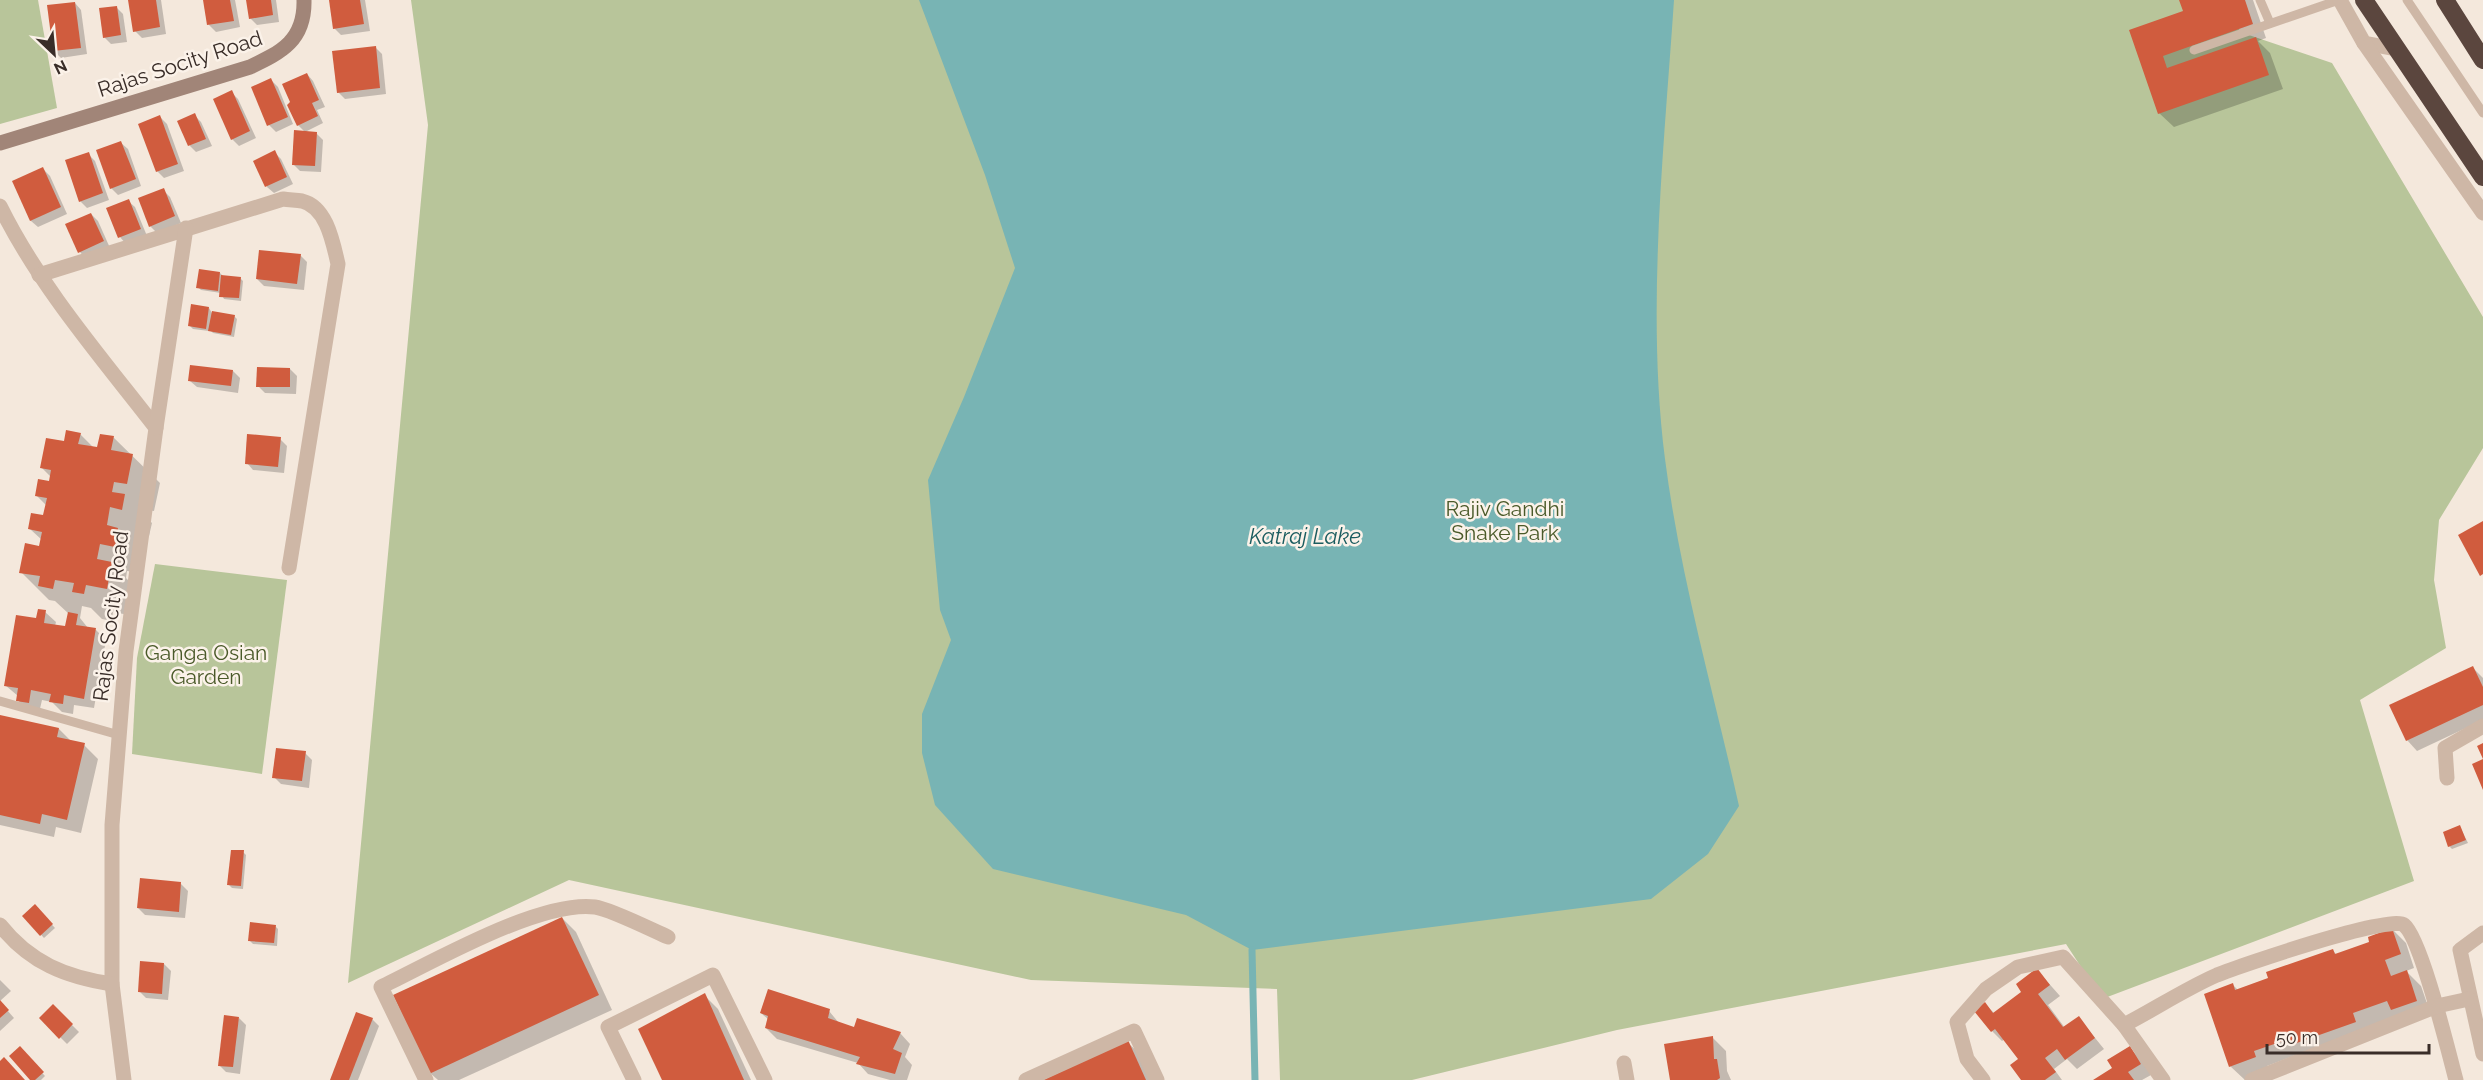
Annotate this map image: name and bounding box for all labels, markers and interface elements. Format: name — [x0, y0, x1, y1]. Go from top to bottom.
north arrow — [24, 24, 84, 84]
street label: Rajas Socity Road — [94, 25, 265, 102]
text: N — [51, 56, 70, 78]
park label: Rajiv Gandhi Snake Park — [1446, 496, 1564, 545]
water label: Katraj Lake — [1249, 523, 1361, 549]
street label: Rajas Socity Road — [88, 529, 133, 703]
park label: Ganga Osian Garden — [145, 640, 267, 689]
scale bar — [2267, 1017, 2429, 1055]
text: 50 m — [2276, 1027, 2318, 1048]

